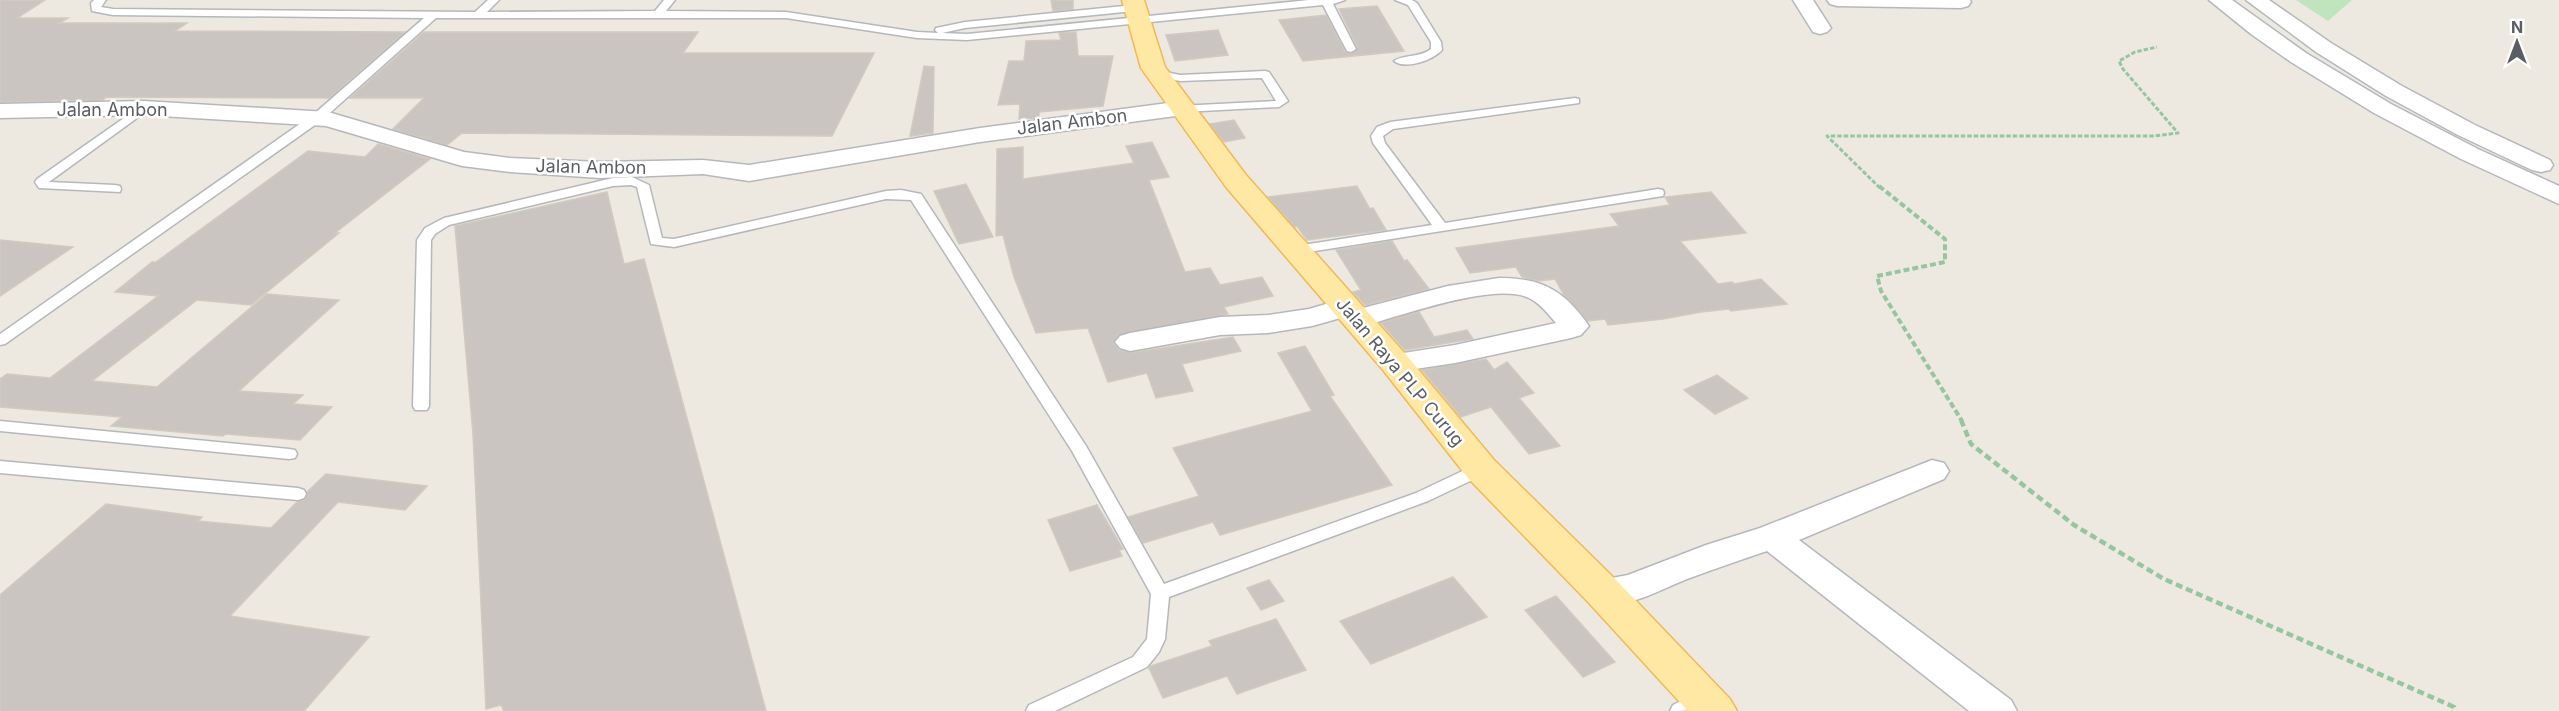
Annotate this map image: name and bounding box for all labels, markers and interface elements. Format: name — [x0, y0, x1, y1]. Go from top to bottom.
north arrow — [2487, 12, 2547, 72]
text: N — [2511, 17, 2523, 37]
street label: Jalan Ambon — [56, 99, 168, 120]
street label: Jalan Ambon — [1015, 104, 1128, 139]
street label: Jalan Ambon — [535, 155, 647, 178]
street label: Jalan Raya PLP Curug — [1332, 293, 1469, 450]

